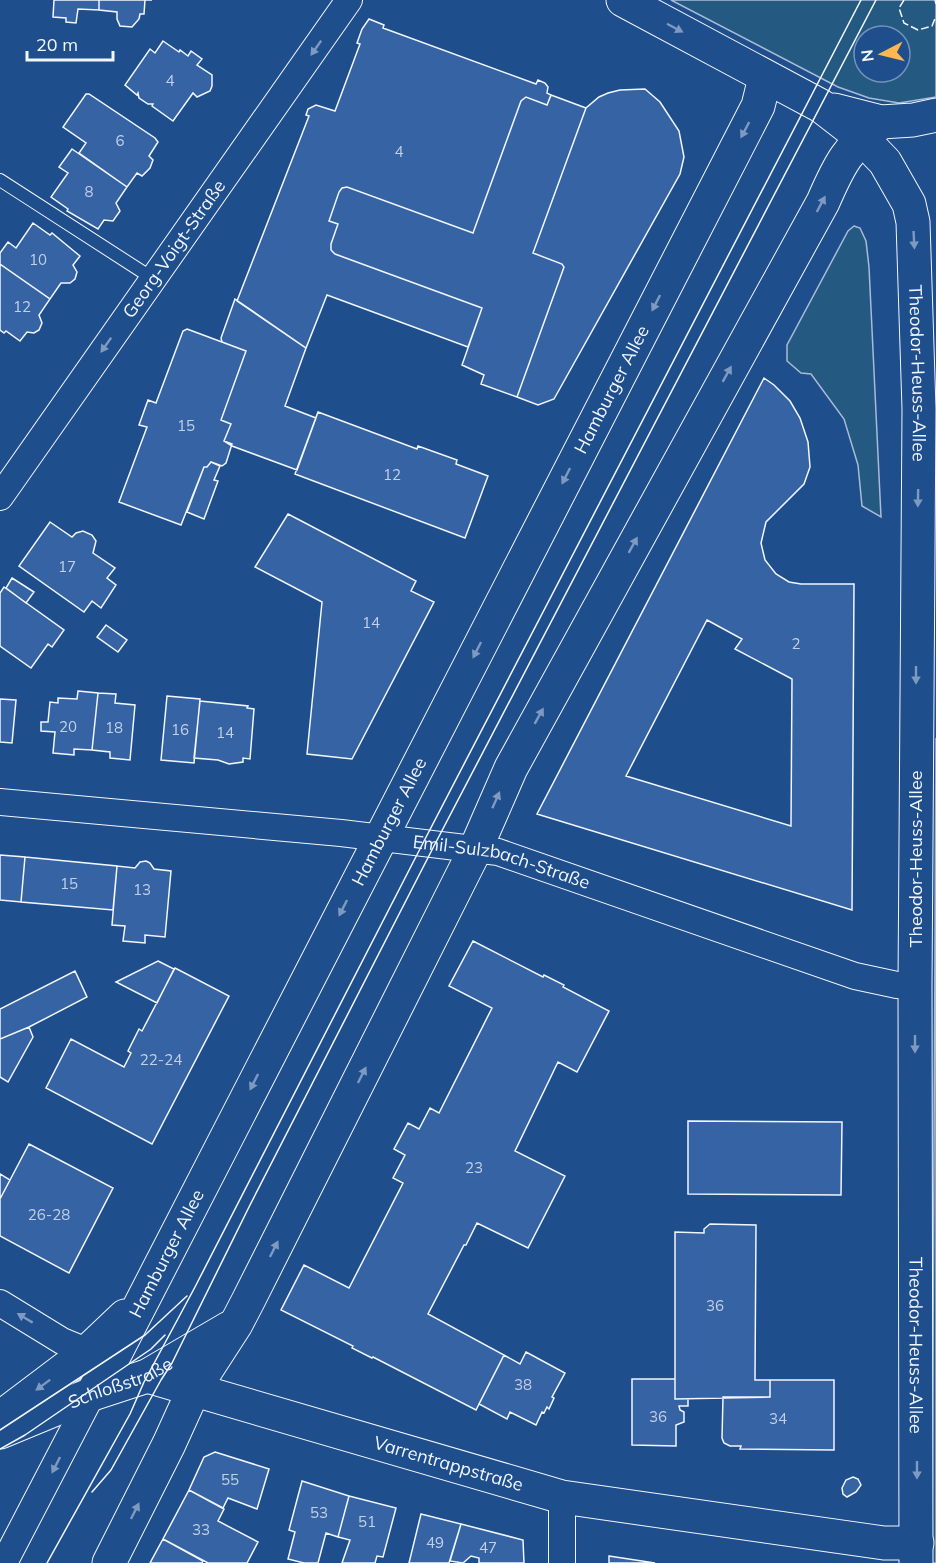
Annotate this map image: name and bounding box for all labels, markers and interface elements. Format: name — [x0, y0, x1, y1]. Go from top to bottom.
one-way arrow — [666, 23, 683, 33]
scale bar — [27, 24, 112, 62]
north arrow — [852, 24, 912, 84]
text: 20 m — [36, 33, 78, 56]
one-way arrow — [310, 40, 322, 56]
text: N — [856, 49, 878, 63]
house number: 4 — [165, 71, 175, 90]
one-way arrow — [740, 121, 750, 138]
house number: 6 — [115, 131, 125, 150]
house number: 4 — [394, 142, 404, 161]
street label: Georg-Voigt-Straße — [117, 175, 230, 322]
house number: 8 — [84, 182, 94, 201]
one-way arrow — [816, 195, 826, 212]
one-way arrow — [909, 231, 918, 250]
house number: 10 — [29, 250, 47, 269]
street label: Theodor-Heuss-Allee — [904, 284, 931, 462]
one-way arrow — [651, 295, 661, 312]
house number: 12 — [13, 297, 31, 316]
street label: Hamburger Allee — [569, 321, 654, 457]
one-way arrow — [100, 336, 112, 352]
one-way arrow — [722, 365, 732, 382]
house number: 15 — [177, 416, 195, 435]
house number: 12 — [383, 465, 401, 484]
one-way arrow — [562, 468, 571, 485]
one-way arrow — [913, 489, 922, 508]
one-way arrow — [628, 536, 638, 553]
house number: 17 — [58, 557, 76, 576]
house number: 14 — [362, 613, 380, 632]
house number: 2 — [791, 634, 801, 653]
one-way arrow — [472, 641, 482, 658]
one-way arrow — [911, 666, 921, 685]
one-way arrow — [534, 707, 544, 724]
house number: 20 — [59, 717, 77, 736]
house number: 18 — [105, 718, 123, 737]
house number: 16 — [171, 720, 189, 739]
house number: 14 — [216, 723, 234, 742]
street label: Hamburger Allee — [346, 753, 431, 890]
street label: Theodor-Heuss-Allee — [904, 771, 927, 947]
one-way arrow — [492, 792, 501, 809]
street label: Emil-Sulzbach-Straße — [412, 830, 593, 894]
house number: 15 — [60, 874, 78, 893]
house number: 13 — [133, 880, 151, 899]
one-way arrow — [338, 900, 348, 917]
one-way arrow — [910, 1035, 920, 1054]
house number: 22-24 — [140, 1050, 182, 1069]
one-way arrow — [357, 1066, 367, 1083]
one-way arrow — [250, 1073, 259, 1090]
house number: 23 — [465, 1158, 483, 1177]
street label: Hamburger Allee — [124, 1185, 209, 1322]
house number: 26-28 — [28, 1205, 70, 1224]
one-way arrow — [269, 1240, 279, 1258]
street label: Theodor-Heuss-Allee — [904, 1257, 928, 1434]
house number: 36 — [706, 1296, 724, 1315]
one-way arrow — [17, 1312, 33, 1323]
street label: Schloßstraße — [65, 1352, 176, 1414]
house number: 38 — [514, 1375, 532, 1394]
one-way arrow — [35, 1379, 51, 1392]
house number: 36 — [649, 1407, 667, 1426]
house number: 34 — [769, 1409, 787, 1428]
street label: Varrentrappstraße — [371, 1431, 526, 1496]
one-way arrow — [52, 1456, 62, 1474]
one-way arrow — [912, 1461, 922, 1480]
house number: 55 — [221, 1470, 239, 1489]
one-way arrow — [130, 1502, 140, 1519]
house number: 53 — [310, 1503, 328, 1522]
house number: 51 — [358, 1512, 376, 1531]
house number: 33 — [192, 1520, 210, 1539]
house number: 49 — [426, 1533, 444, 1552]
house number: 47 — [479, 1538, 497, 1557]

